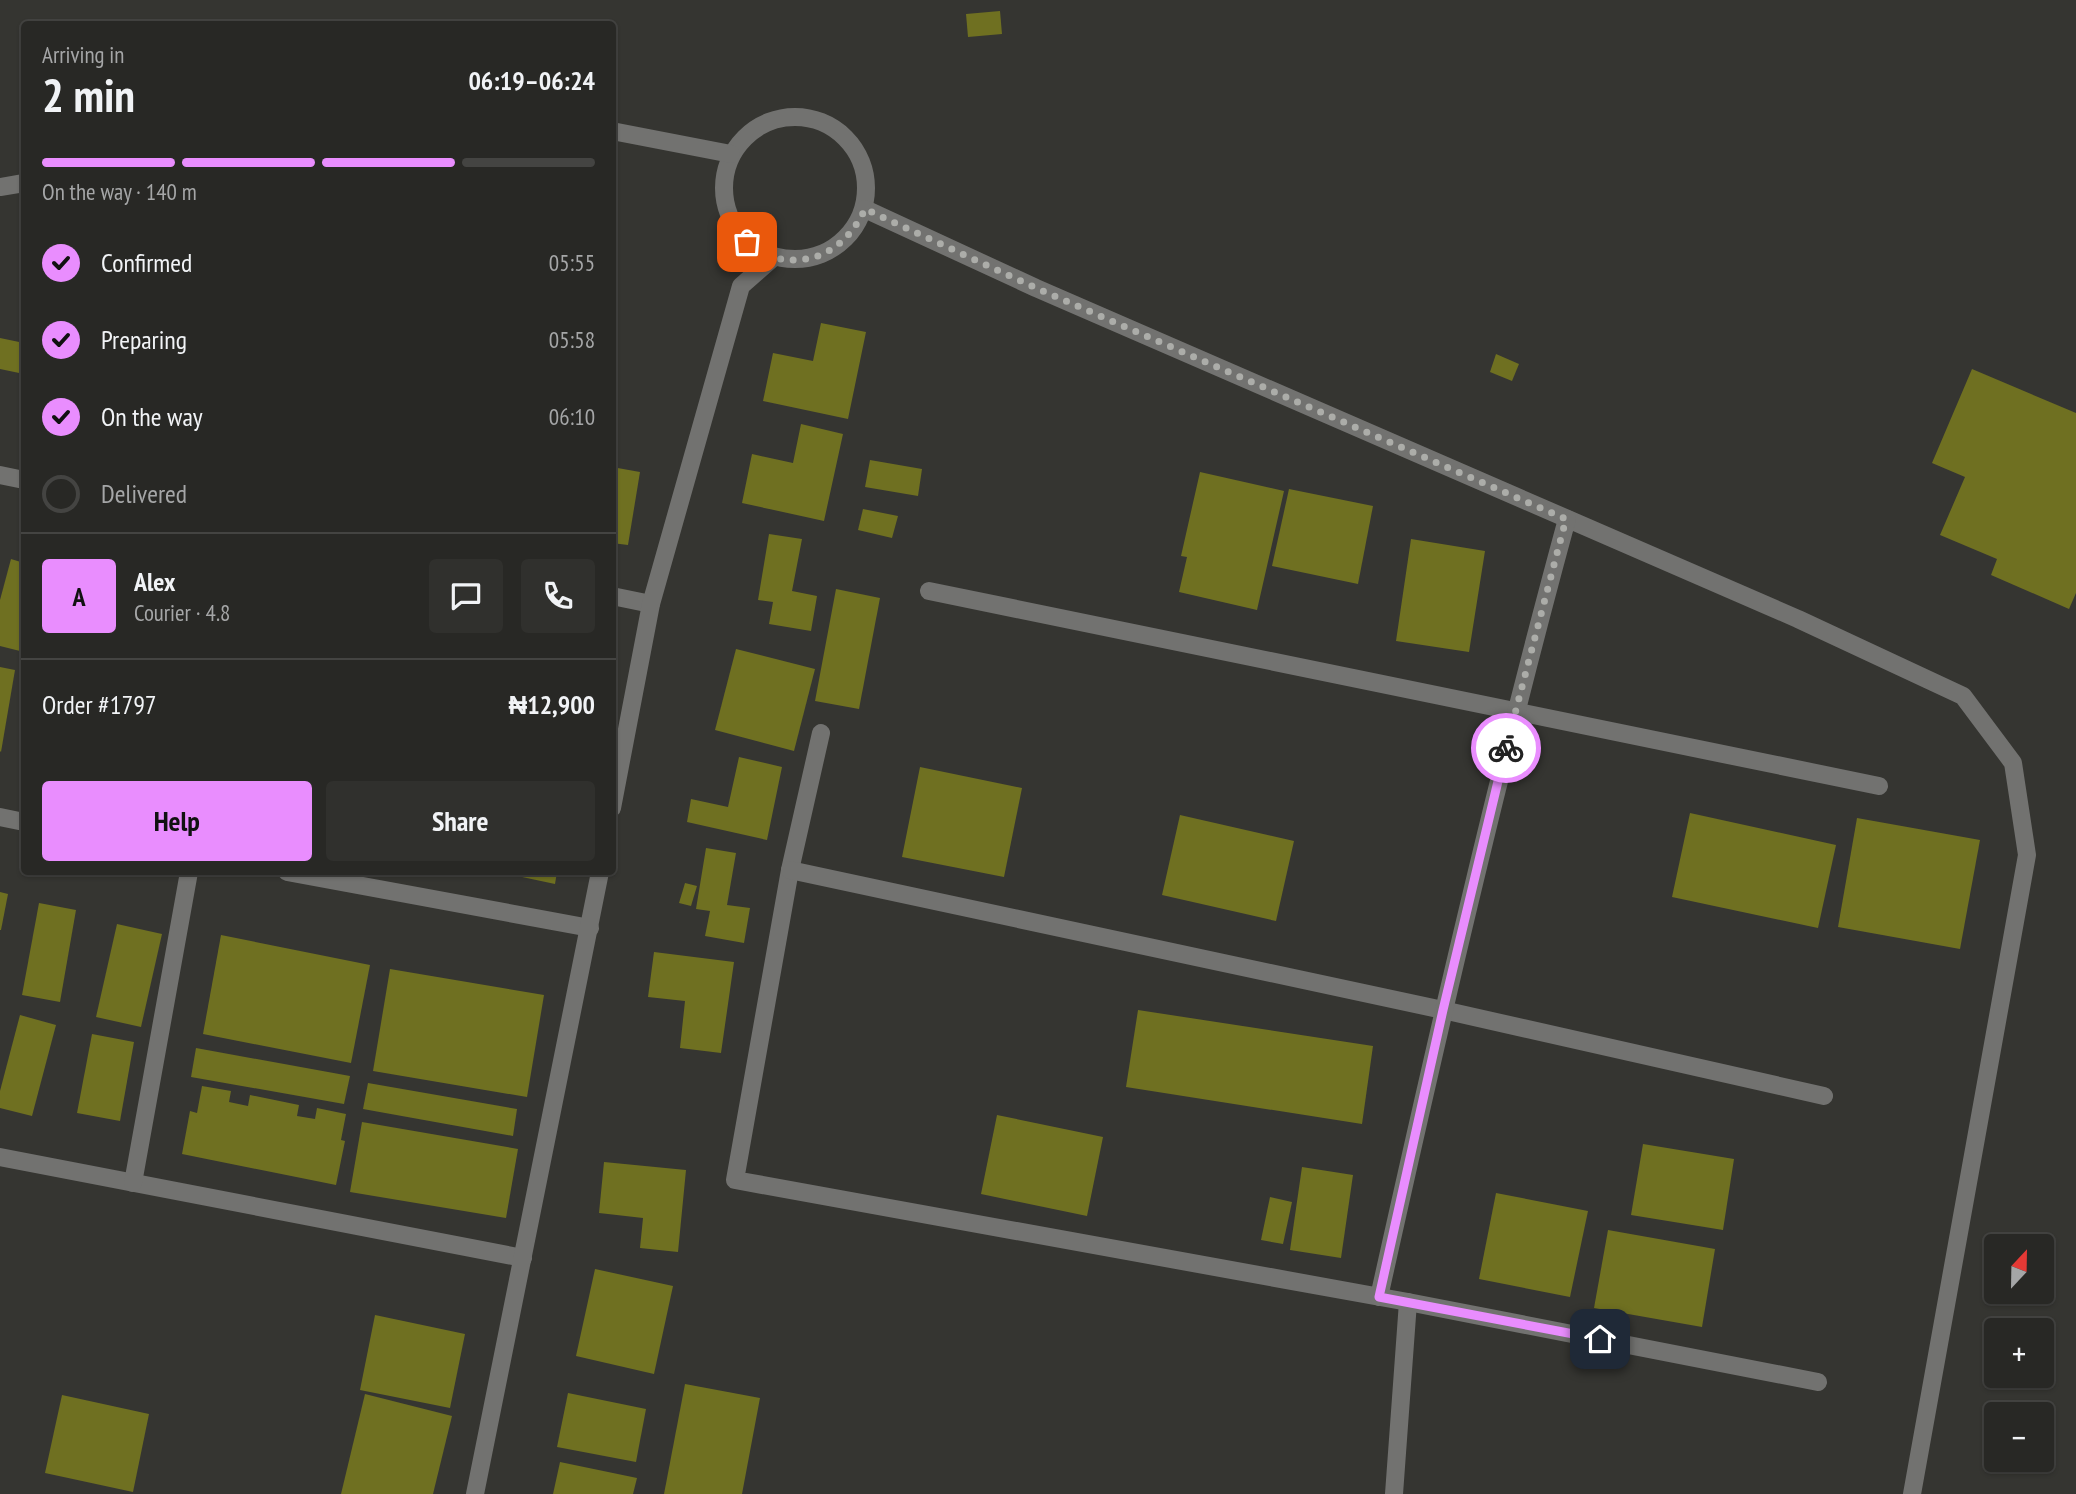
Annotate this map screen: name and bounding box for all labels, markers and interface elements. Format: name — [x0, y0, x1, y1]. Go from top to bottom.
text: Arriving in — [42, 40, 124, 69]
text: 06:19–06:24 — [468, 64, 595, 97]
text: 2 min — [42, 65, 135, 125]
text: On the way · 140 m — [42, 177, 197, 206]
pin — [717, 212, 777, 272]
icon: bag — [728, 223, 766, 261]
icon: check — [42, 244, 80, 282]
text: Confirmed — [101, 246, 192, 279]
text: 05:55 — [549, 248, 595, 277]
icon: check — [42, 321, 80, 359]
text: Preparing — [101, 323, 187, 356]
text: 05:58 — [549, 325, 595, 354]
icon: check — [42, 398, 80, 436]
text: On the way — [101, 400, 203, 433]
text: 06:10 — [549, 402, 595, 431]
text: Delivered — [101, 477, 187, 510]
button: chat — [429, 559, 503, 633]
button: phone — [521, 559, 595, 633]
text: Alex — [134, 565, 175, 598]
text: A — [72, 580, 86, 613]
text: Courier · 4.8 — [134, 598, 230, 627]
text: Order #1797 — [42, 688, 157, 721]
text: ₦12,900 — [508, 688, 595, 721]
courier — [1471, 713, 1541, 783]
icon: bike — [1487, 729, 1525, 767]
button: Help — [42, 781, 312, 861]
button: Share — [326, 781, 595, 861]
north arrow — [1984, 1234, 2054, 1304]
map controls — [1984, 1234, 2054, 1472]
pin — [1570, 1309, 1630, 1369]
button: + — [1984, 1318, 2054, 1388]
icon: home — [1581, 1320, 1619, 1358]
button: − — [1984, 1402, 2054, 1472]

